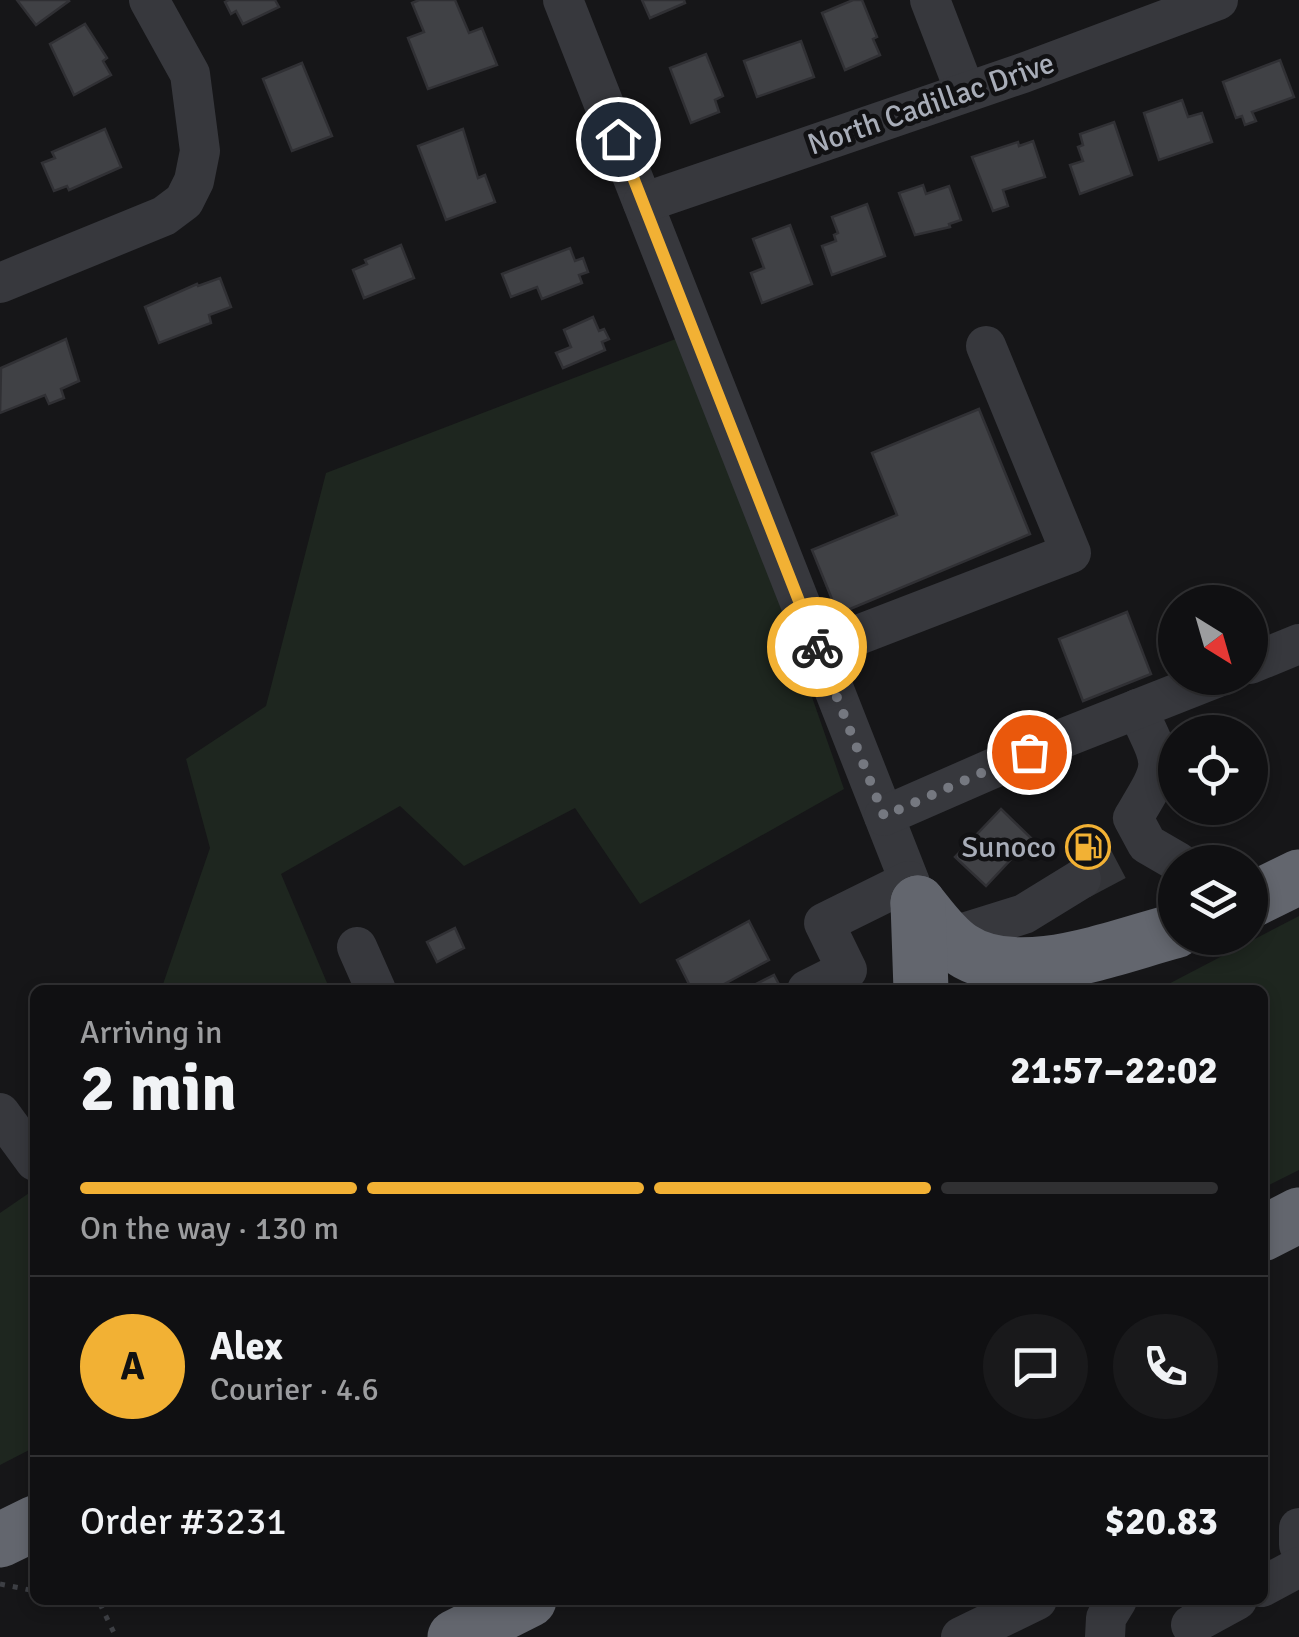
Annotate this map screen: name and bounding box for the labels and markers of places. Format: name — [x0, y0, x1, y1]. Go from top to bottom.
pin — [576, 97, 661, 182]
pin — [987, 710, 1072, 795]
fuel station icon: Sunoco — [1065, 824, 1111, 870]
place label: Sunoco — [961, 829, 1056, 866]

